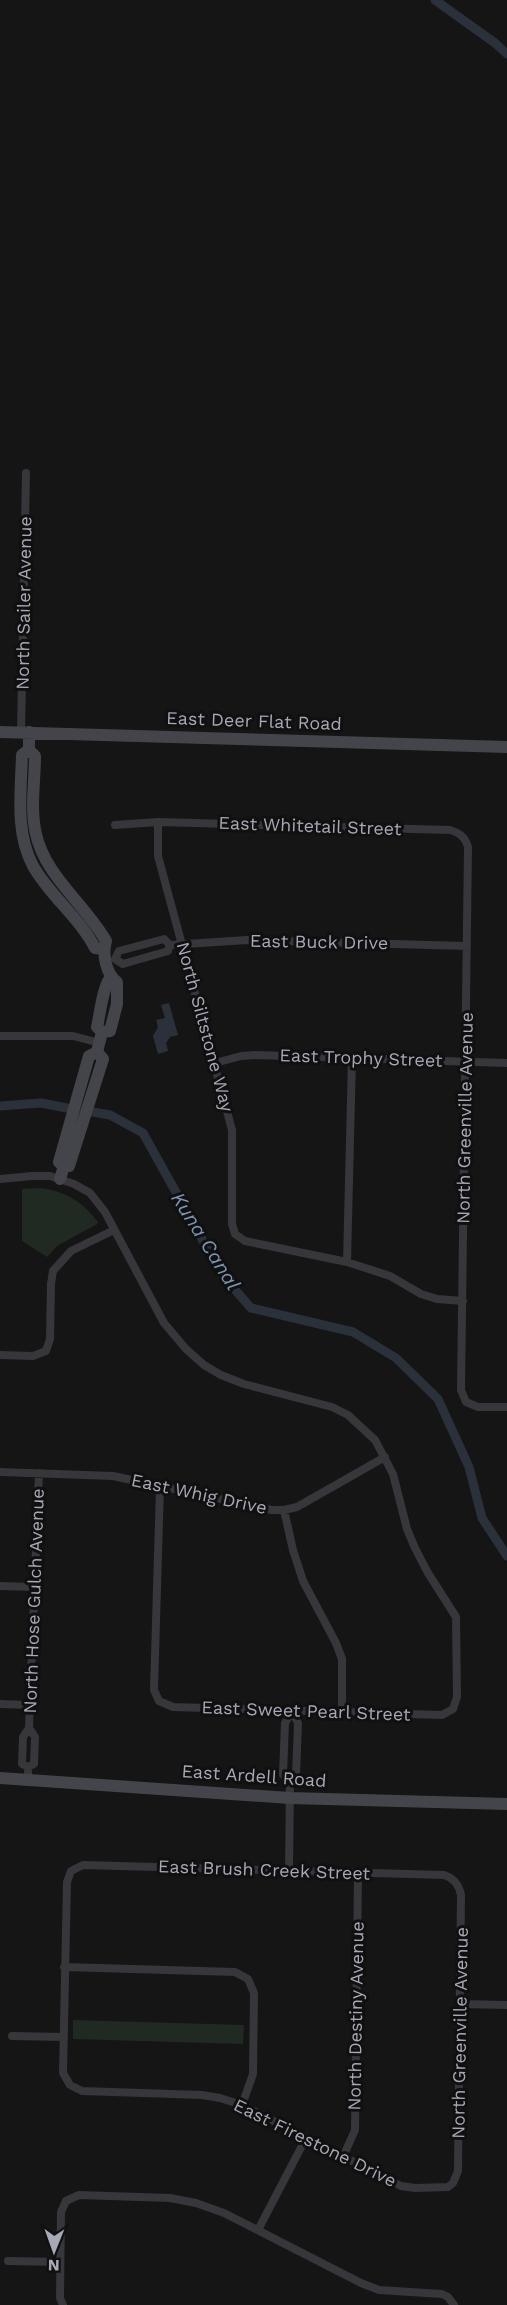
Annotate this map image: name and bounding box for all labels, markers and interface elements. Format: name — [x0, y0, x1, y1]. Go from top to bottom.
street label: North Sailer Avenue — [11, 516, 36, 690]
street label: East Deer Flat Road — [166, 707, 342, 734]
street label: East Whitetail Street — [218, 812, 402, 839]
street label: East Buck Drive — [250, 930, 388, 953]
street label: North Siltstone Way — [173, 940, 238, 1115]
street label: North Greenville Avenue — [452, 1012, 477, 1224]
street label: East Trophy Street — [279, 1044, 443, 1071]
water label: Kuna Canal — [166, 1188, 246, 1294]
street label: East Whig Drive — [129, 1469, 269, 1518]
street label: North Hose Gulch Avenue — [19, 1488, 48, 1714]
street label: East Sweet Pearl Street — [201, 1696, 411, 1725]
street label: East Ardell Road — [181, 1760, 327, 1791]
street label: East Brush Creek Street — [158, 1855, 371, 1884]
street label: North Destiny Avenue — [343, 1921, 368, 2111]
street label: North Greenville Avenue — [447, 1927, 472, 2139]
street label: East Firestone Drive — [230, 2094, 400, 2191]
north arrow — [24, 2221, 84, 2281]
text: N — [48, 2256, 60, 2275]

